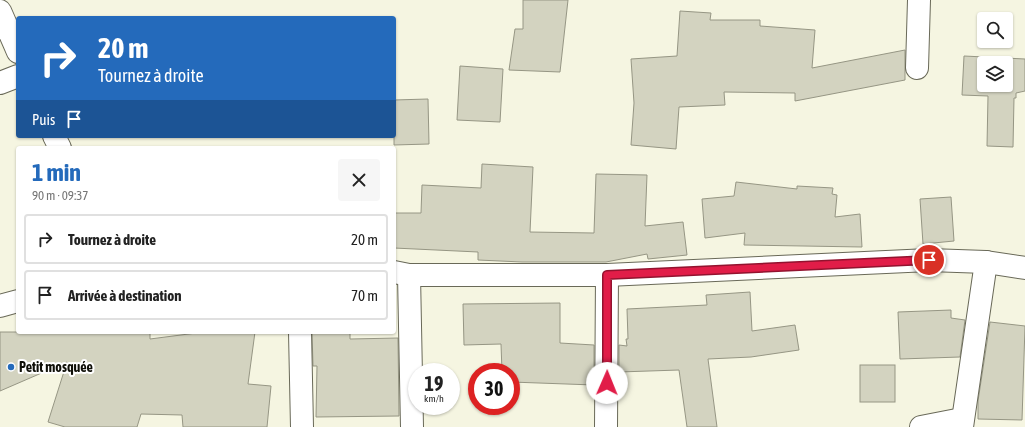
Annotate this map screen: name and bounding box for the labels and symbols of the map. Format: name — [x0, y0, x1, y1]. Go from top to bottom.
pin — [912, 243, 946, 277]
place label: Petit mosquée — [19, 359, 93, 375]
marker: Petit mosquée — [6, 362, 16, 372]
position arrow — [586, 362, 628, 404]
speed limit sign: 30 — [468, 363, 520, 415]

